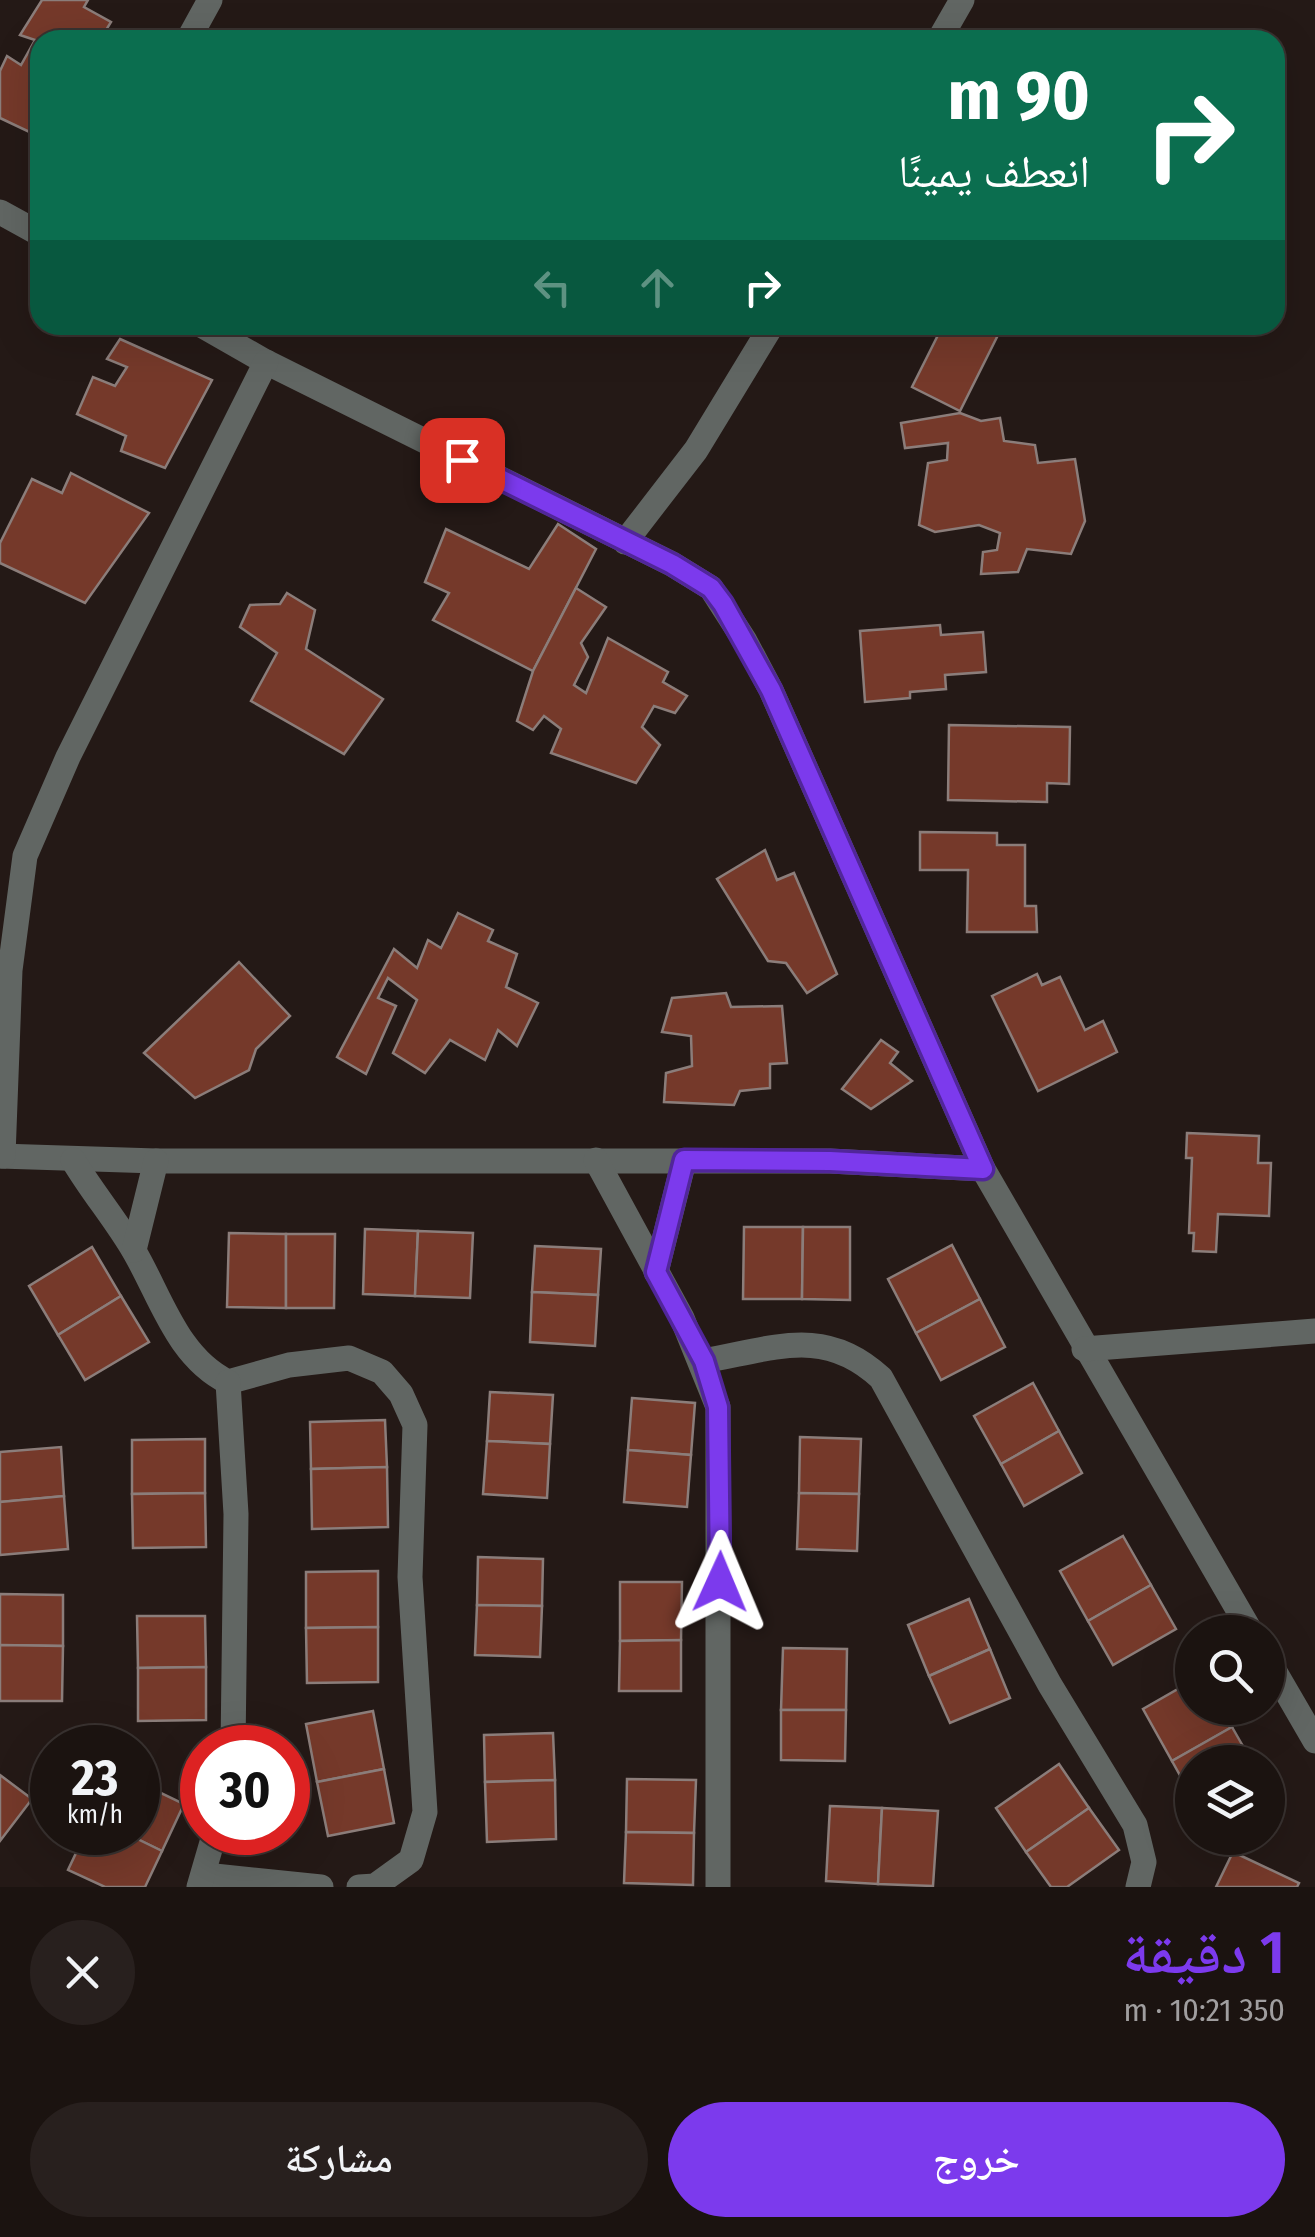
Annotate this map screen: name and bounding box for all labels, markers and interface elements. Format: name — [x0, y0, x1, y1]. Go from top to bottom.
text: 90 m — [948, 54, 1090, 138]
icon: right — [1125, 70, 1255, 200]
text: انعطف يمينًا — [898, 145, 1090, 199]
icon: left — [525, 260, 580, 315]
icon: ahead — [630, 260, 685, 315]
icon: right — [735, 260, 790, 315]
pin — [420, 418, 505, 503]
icon: arrive — [435, 433, 490, 488]
position arrow — [668, 1530, 772, 1634]
map controls — [1175, 1615, 1285, 1855]
button: search — [1175, 1615, 1285, 1725]
speed limit sign: 30 — [180, 1725, 310, 1855]
button: layers — [1175, 1745, 1285, 1855]
text: 23 — [72, 1748, 118, 1808]
text: km/h — [67, 1800, 123, 1830]
text: 1 دقيقة — [1122, 1917, 1285, 1989]
button: close — [30, 1920, 135, 2025]
text: 350 m · 10:21 — [1123, 1991, 1285, 2029]
button: مشاركة — [30, 2102, 648, 2217]
button: خروج — [668, 2102, 1285, 2217]

